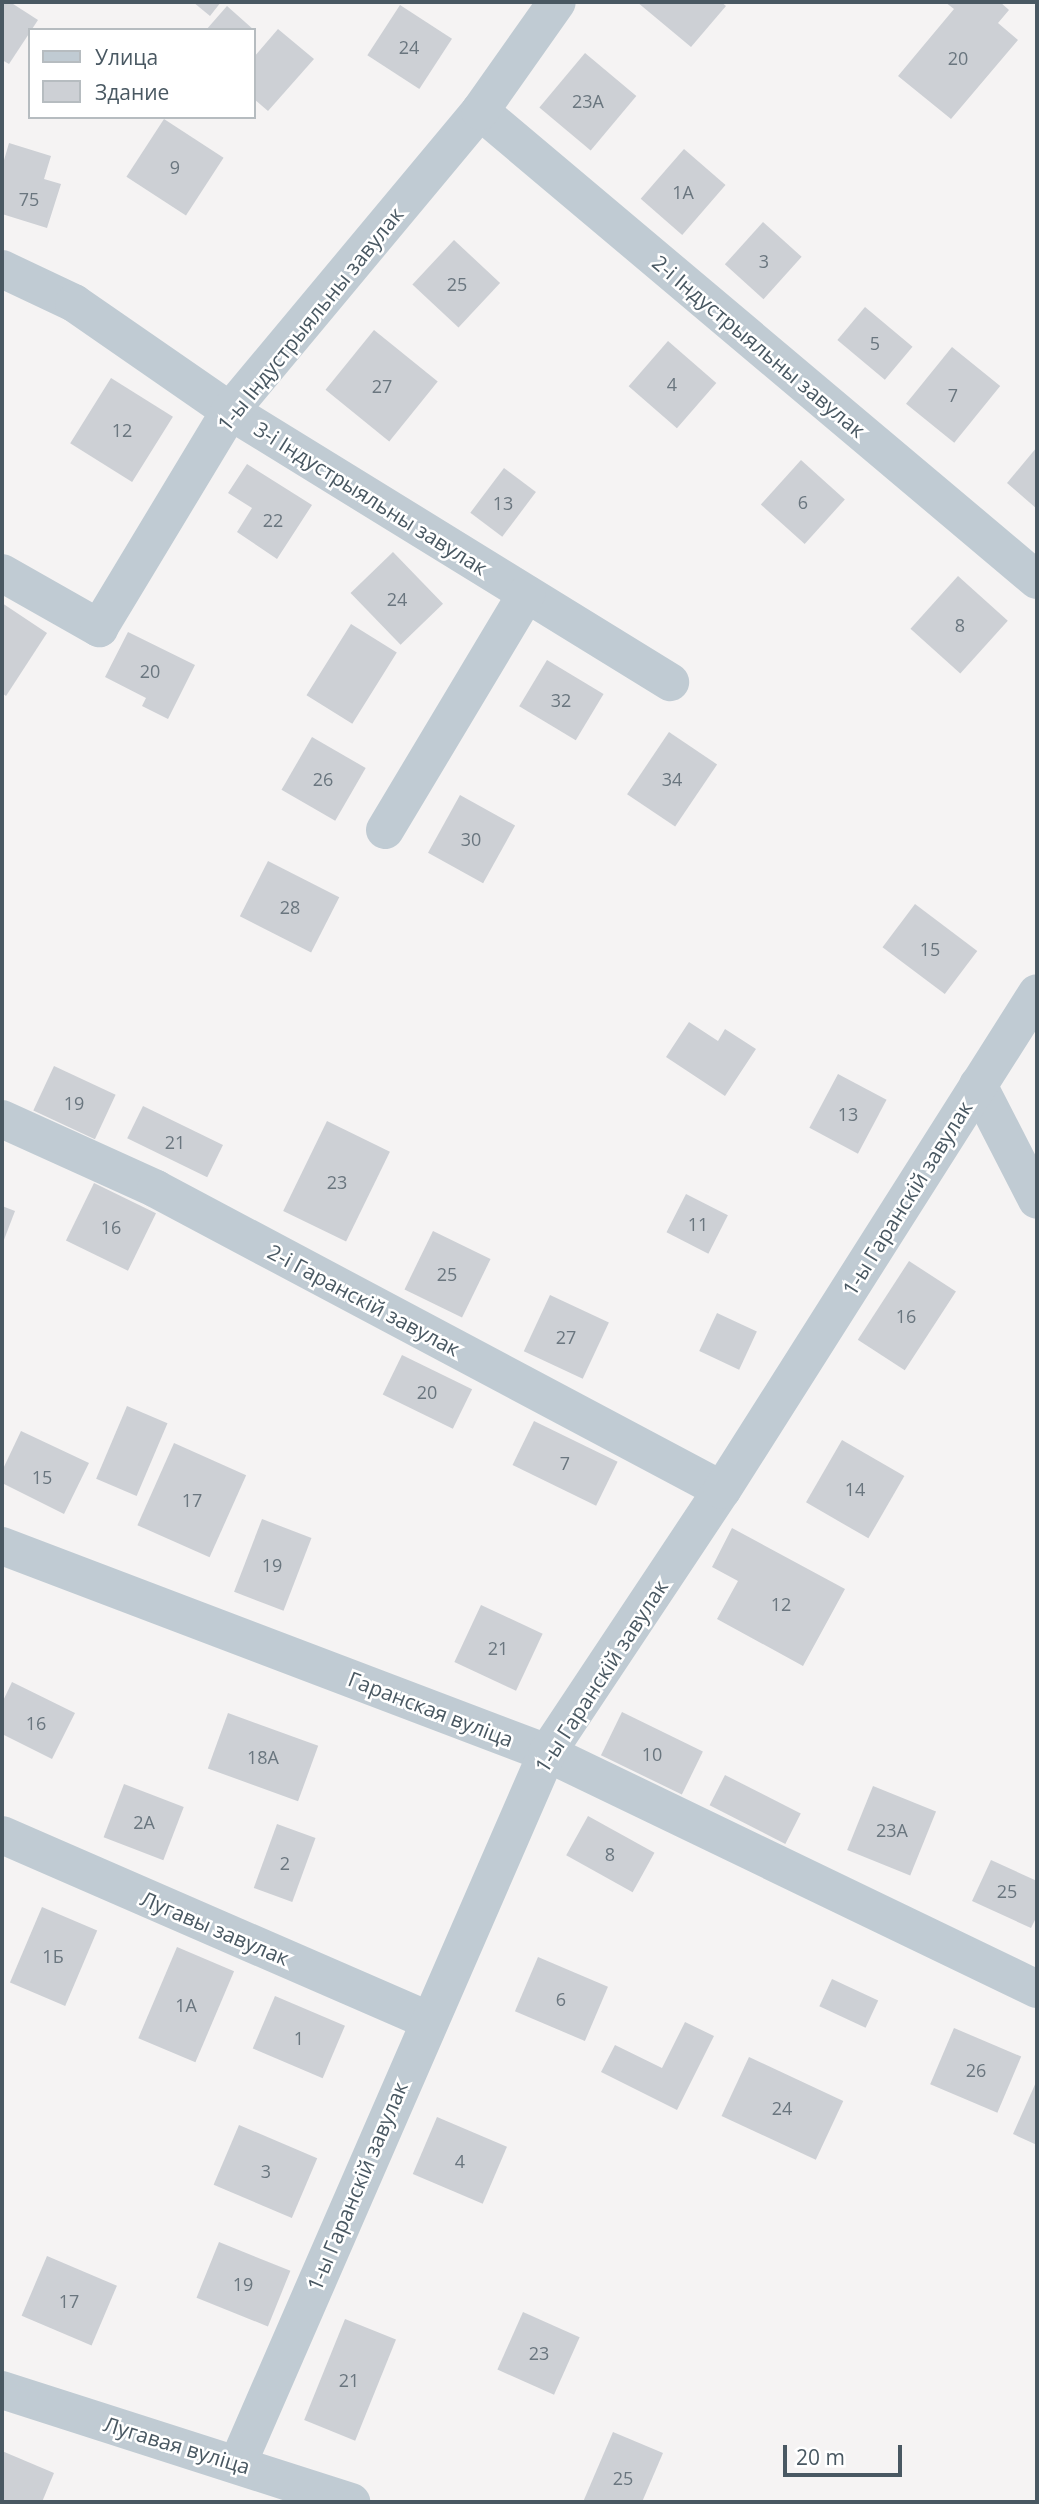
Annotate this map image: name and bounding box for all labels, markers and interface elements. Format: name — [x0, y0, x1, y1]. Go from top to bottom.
legend — [28, 28, 256, 119]
house number: 24 — [399, 36, 419, 58]
text: Улица — [95, 43, 158, 71]
house number: 20 — [948, 47, 968, 69]
text: Здание — [95, 78, 169, 106]
house number: 23А — [572, 90, 604, 112]
house number: 9 — [170, 156, 180, 178]
house number: 1А — [672, 181, 694, 203]
house number: 75 — [19, 188, 39, 210]
street label: 1-ы Індустрыяльны завулак — [212, 202, 408, 436]
street label: 2-і Індустрыяльны завулак — [647, 250, 871, 442]
house number: 3 — [759, 250, 769, 272]
house number: 25 — [447, 273, 467, 295]
house number: 5 — [870, 332, 880, 354]
house number: 4 — [667, 373, 677, 395]
house number: 27 — [372, 375, 392, 397]
house number: 7 — [948, 384, 958, 406]
street label: 3-і Індустрыяльны завулак — [250, 416, 492, 580]
house number: 12 — [112, 419, 132, 441]
house number: 6 — [798, 491, 808, 513]
house number: 13 — [493, 492, 513, 514]
house number: 22 — [263, 509, 283, 531]
house number: 24 — [387, 588, 407, 610]
house number: 8 — [955, 614, 965, 636]
house number: 20 — [140, 660, 160, 682]
house number: 32 — [551, 689, 571, 711]
house number: 26 — [313, 768, 333, 790]
house number: 34 — [662, 768, 682, 790]
house number: 30 — [461, 828, 481, 850]
house number: 28 — [280, 896, 300, 918]
house number: 15 — [920, 938, 940, 960]
house number: 19 — [64, 1092, 84, 1114]
street label: 1-ы Гаранскій завулак — [837, 1096, 977, 1300]
house number: 13 — [838, 1103, 858, 1125]
house number: 21 — [165, 1131, 185, 1153]
house number: 23 — [327, 1171, 347, 1193]
house number: 11 — [688, 1213, 708, 1235]
house number: 16 — [101, 1216, 121, 1238]
street label: 2-і Гаранскій завулак — [264, 1239, 464, 1361]
house number: 25 — [437, 1263, 457, 1285]
house number: 16 — [896, 1305, 916, 1327]
house number: 27 — [556, 1326, 576, 1348]
house number: 20 — [417, 1381, 437, 1403]
house number: 7 — [560, 1452, 570, 1474]
house number: 15 — [32, 1466, 52, 1488]
house number: 14 — [845, 1478, 865, 1500]
house number: 17 — [182, 1489, 202, 1511]
house number: 19 — [262, 1554, 282, 1576]
street label: 1-ы Гаранскій завулак — [529, 1575, 673, 1777]
house number: 12 — [771, 1593, 791, 1615]
house number: 21 — [488, 1637, 508, 1659]
street label: Гаранская вуліца — [345, 1666, 517, 1752]
house number: 16 — [26, 1712, 46, 1734]
house number: 10 — [642, 1743, 662, 1765]
house number: 18А — [247, 1746, 279, 1768]
house number: 2А — [133, 1811, 155, 1833]
house number: 23А — [876, 1819, 908, 1841]
house number: 8 — [605, 1843, 615, 1865]
house number: 2 — [280, 1852, 290, 1874]
house number: 25 — [997, 1880, 1017, 1902]
street label: Лугавы завулак — [137, 1885, 293, 1971]
house number: 1Б — [42, 1945, 64, 1967]
house number: 6 — [556, 1988, 566, 2010]
house number: 1А — [175, 1994, 197, 2016]
house number: 1 — [294, 2027, 304, 2049]
house number: 26 — [966, 2059, 986, 2081]
street label: 1-ы Гаранскій завулак — [302, 2078, 412, 2294]
house number: 24 — [772, 2097, 792, 2119]
house number: 4 — [455, 2150, 465, 2172]
house number: 3 — [261, 2160, 271, 2182]
house number: 19 — [233, 2273, 253, 2295]
house number: 17 — [59, 2290, 79, 2312]
house number: 23 — [529, 2342, 549, 2364]
house number: 21 — [339, 2369, 359, 2391]
street label: Лугавая вуліца — [101, 2411, 253, 2479]
scale bar — [787, 2430, 906, 2474]
text: 20 m — [796, 2443, 845, 2471]
house number: 25 — [613, 2467, 633, 2489]

